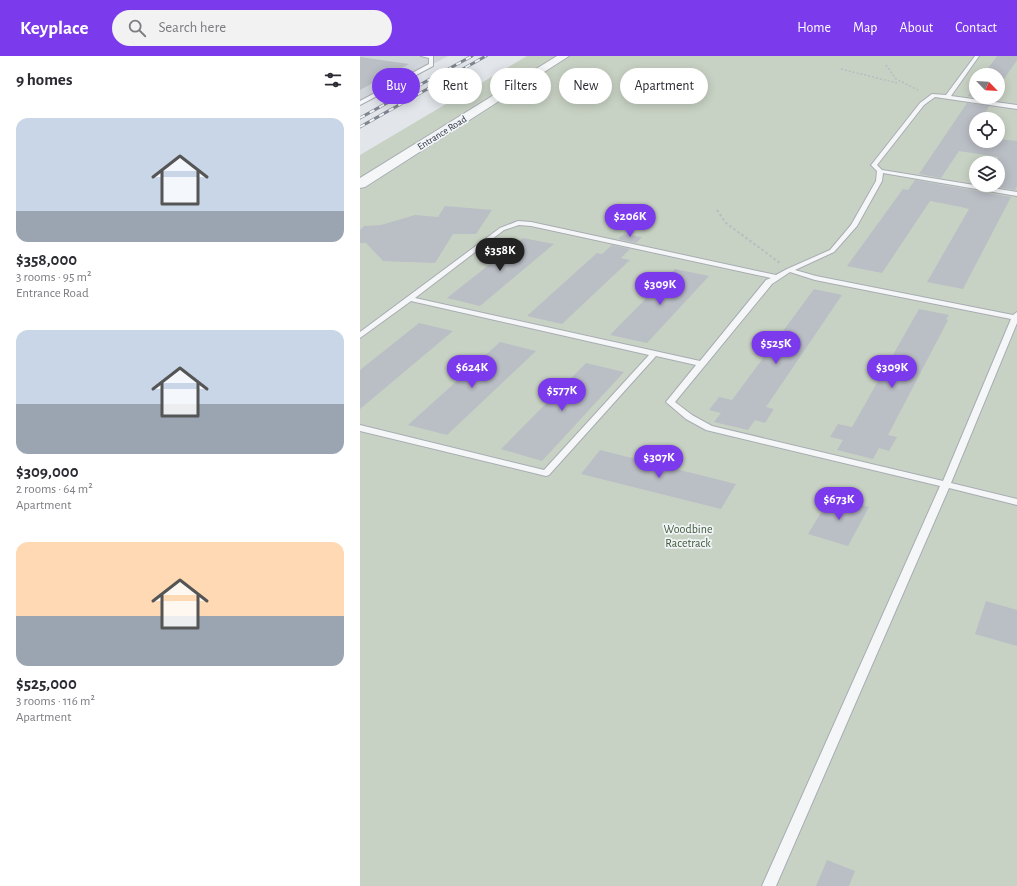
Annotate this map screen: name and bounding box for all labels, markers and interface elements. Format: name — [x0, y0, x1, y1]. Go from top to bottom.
search box — [112, 10, 392, 46]
icon: search — [126, 17, 148, 39]
text: Keyplace — [20, 19, 88, 38]
text: Search here — [158, 20, 226, 35]
text: Home — [797, 21, 831, 35]
text: Map — [853, 21, 877, 35]
text: About — [899, 21, 933, 35]
text: Contact — [955, 21, 997, 35]
chip: Buy — [372, 68, 420, 104]
chip: Rent — [428, 68, 482, 104]
chip: Filters — [490, 68, 551, 104]
chip: New — [559, 68, 612, 104]
chip: Apartment — [620, 68, 708, 104]
north arrow — [969, 68, 1005, 104]
map controls — [969, 68, 1005, 192]
icon: filters — [322, 69, 344, 91]
text: 9 homes — [16, 71, 72, 88]
button: locate — [969, 112, 1005, 148]
street label: Entrance Road — [416, 114, 468, 152]
icon: home — [144, 144, 216, 216]
button: layers — [969, 156, 1005, 192]
pin: $206K — [602, 204, 658, 238]
text: $206K — [614, 210, 646, 223]
pin: $358K — [472, 238, 528, 272]
text: $358K — [484, 244, 516, 257]
text: $358,000 — [16, 251, 77, 268]
text: 3 rooms · 95 m² — [16, 271, 91, 284]
pin: $309K — [632, 272, 688, 306]
text: $309K — [644, 278, 676, 291]
text: Entrance Road — [16, 287, 89, 300]
pin: $525K — [748, 331, 804, 365]
text: $525K — [761, 337, 791, 350]
pin: $624K — [444, 355, 500, 389]
pin: $309K — [864, 355, 920, 389]
icon: home — [144, 356, 216, 428]
text: $624K — [456, 361, 488, 374]
text: $309K — [876, 361, 908, 374]
pin: $577K — [534, 378, 590, 412]
text: $577K — [547, 384, 577, 397]
pin: $307K — [631, 445, 687, 479]
text: $307K — [643, 451, 675, 464]
text: $309,000 — [16, 463, 79, 480]
text: 2 rooms · 64 m² — [16, 483, 93, 496]
pin: $673K — [811, 487, 867, 521]
text: $673K — [824, 493, 854, 506]
text: Apartment — [16, 499, 71, 512]
park label: Woodbine Racetrack — [664, 523, 712, 549]
icon: home — [144, 568, 216, 640]
text: $525,000 — [16, 675, 77, 692]
text: 3 rooms · 116 m² — [16, 695, 95, 708]
text: Apartment — [16, 711, 71, 724]

